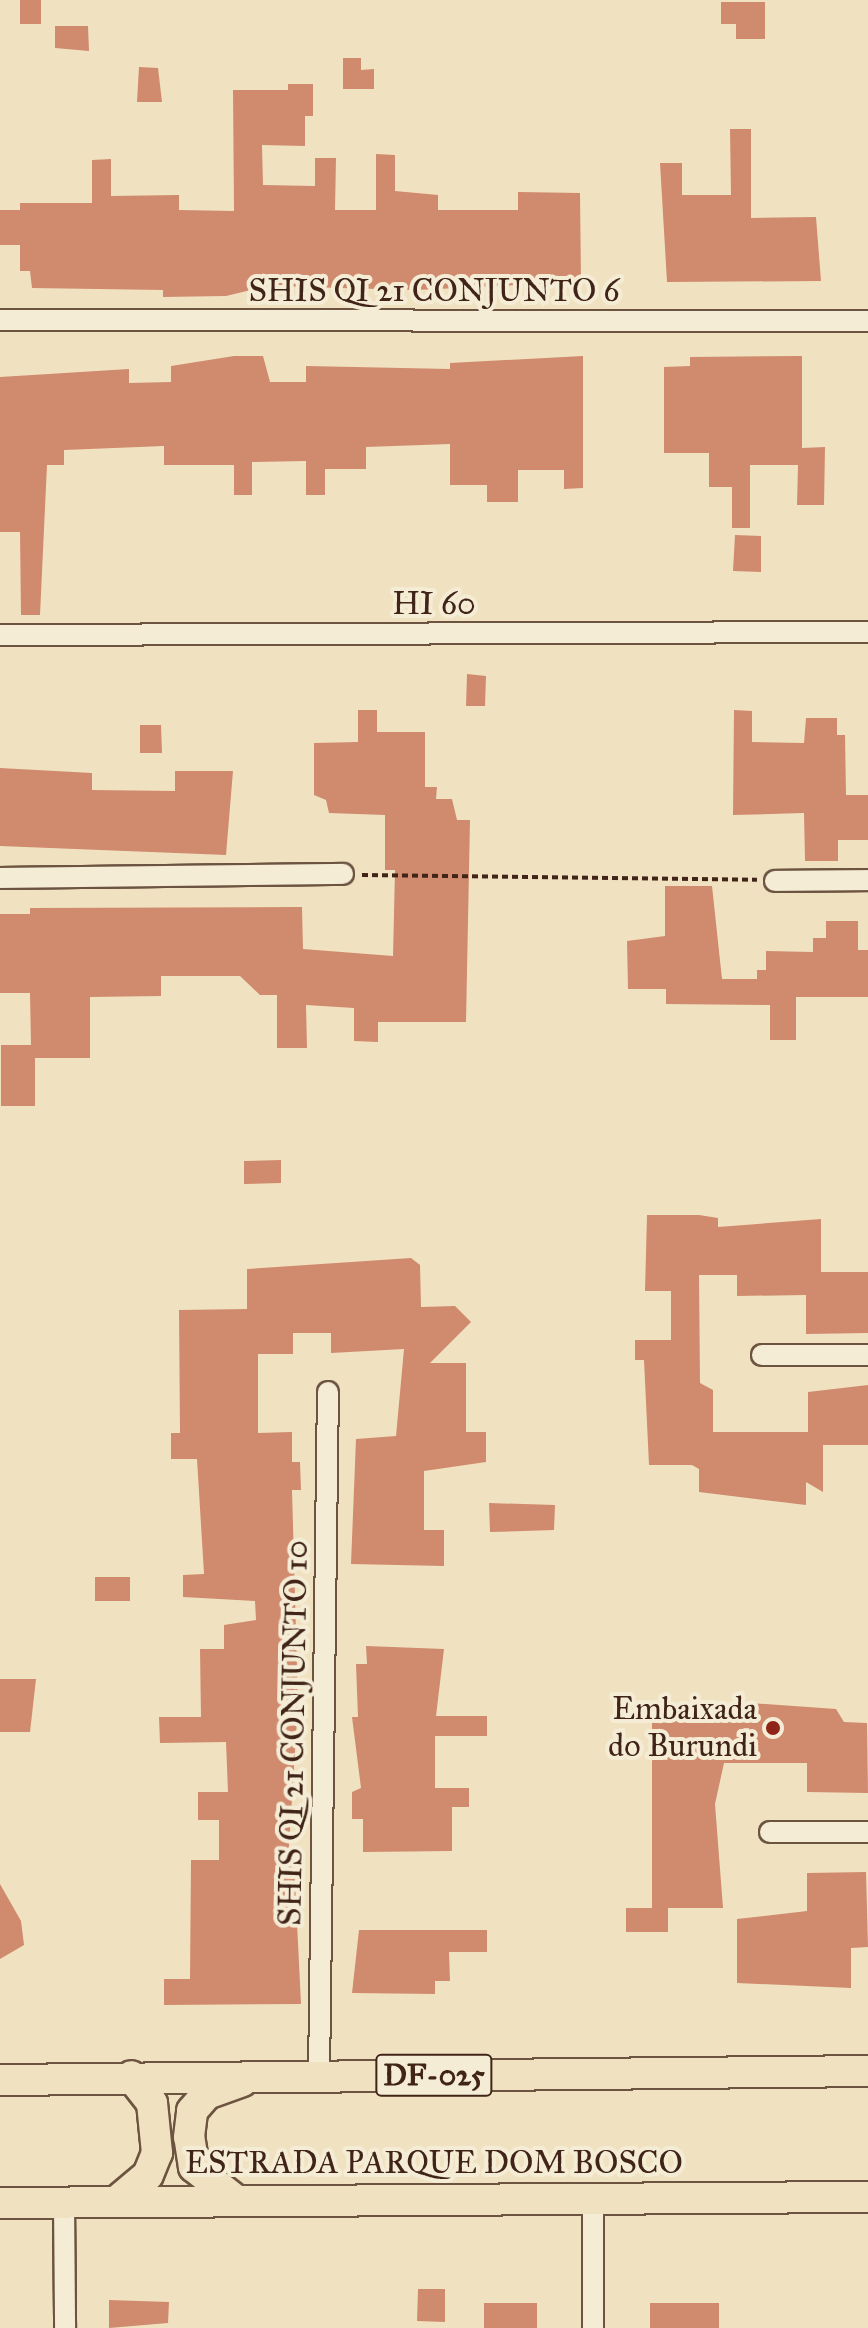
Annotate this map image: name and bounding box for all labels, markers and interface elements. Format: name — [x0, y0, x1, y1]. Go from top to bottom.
street label: SHIS QI 21 CONJUNTO 6 — [248, 272, 620, 310]
street label: HI 60 — [392, 585, 476, 623]
street label: SHIS QI 21 CONJUNTO 10 — [271, 1540, 317, 1926]
place label: Embaixada do Burundi — [608, 1691, 757, 1766]
marker: Embaixada do Burundi — [764, 1719, 782, 1737]
road number: DF-025 — [374, 2049, 494, 2101]
street label: ESTRADA PARQUE DOM BOSCO — [185, 2144, 683, 2182]

